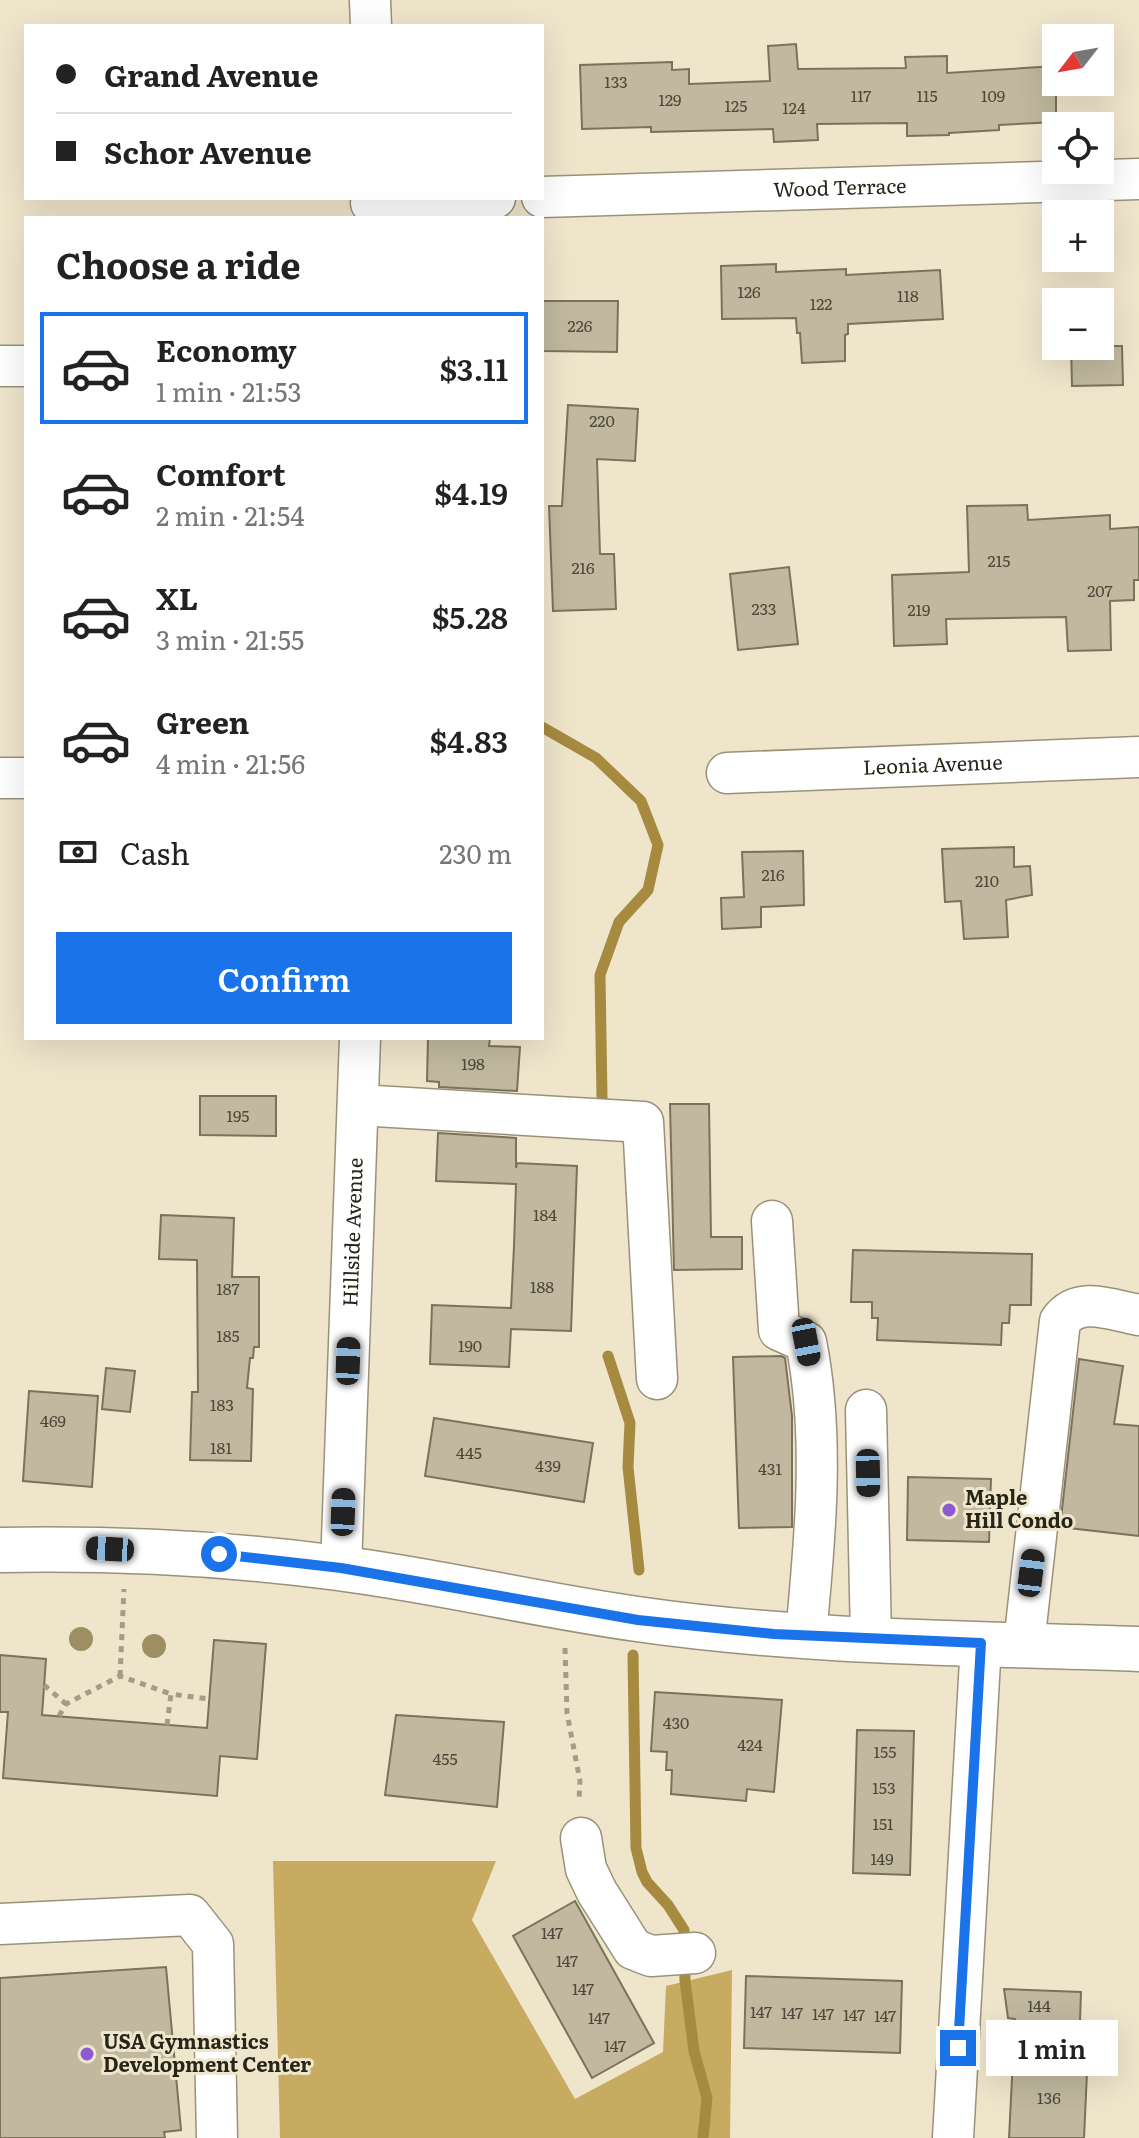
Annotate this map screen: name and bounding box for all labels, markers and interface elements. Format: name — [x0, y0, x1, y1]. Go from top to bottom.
north arrow — [1042, 24, 1114, 96]
map controls — [1042, 24, 1114, 360]
text: Grand Avenue — [104, 52, 318, 96]
house number: 133 — [604, 69, 628, 93]
house number: 117 — [851, 83, 871, 107]
house number: 115 — [916, 83, 938, 107]
house number: 109 — [981, 83, 1005, 107]
house number: 129 — [659, 87, 682, 111]
house number: 125 — [725, 93, 747, 117]
house number: 124 — [782, 95, 806, 119]
button: locate — [1042, 112, 1114, 184]
text: Schor Avenue — [104, 129, 312, 173]
street label: Wood Terrace — [773, 169, 907, 203]
button: + — [1042, 200, 1114, 272]
text: Choose a ride — [56, 237, 301, 290]
house number: 126 — [737, 279, 761, 303]
house number: 118 — [897, 283, 919, 307]
button: − — [1042, 288, 1114, 360]
house number: 122 — [810, 291, 832, 315]
house number: 226 — [568, 313, 593, 337]
text: Economy — [156, 327, 296, 371]
icon: car — [60, 332, 132, 404]
text: $3.11 — [439, 346, 508, 390]
text: 1 min · 21:53 — [156, 371, 302, 410]
house number: 220 — [589, 408, 615, 432]
text: Comfort — [156, 451, 286, 495]
icon: car — [60, 456, 132, 528]
text: $4.19 — [434, 470, 508, 514]
text: 2 min · 21:54 — [156, 495, 305, 534]
house number: 215 — [988, 548, 1010, 572]
house number: 216 — [571, 555, 595, 579]
text: XL — [156, 575, 198, 619]
house number: 207 — [1087, 578, 1113, 602]
icon: car — [60, 580, 132, 652]
text: $5.28 — [432, 594, 508, 638]
house number: 233 — [752, 596, 776, 620]
house number: 219 — [908, 597, 931, 621]
text: 3 min · 21:55 — [156, 619, 304, 658]
text: Green — [156, 699, 249, 743]
icon: car — [60, 704, 132, 776]
text: $4.83 — [430, 718, 508, 762]
text: 4 min · 21:56 — [156, 743, 305, 782]
street label: Leonia Avenue — [862, 745, 1003, 781]
icon: cash — [56, 830, 100, 874]
text: Cash — [120, 830, 190, 874]
text: 230 m — [439, 833, 512, 872]
house number: 216 — [761, 862, 785, 886]
house number: 210 — [975, 868, 999, 892]
button: Confirm — [56, 932, 512, 1024]
house number: 198 — [461, 1051, 485, 1075]
house number: 195 — [226, 1103, 250, 1127]
street label: Hillside Avenue — [333, 1157, 369, 1307]
house number: 184 — [533, 1202, 557, 1226]
house number: 188 — [530, 1274, 554, 1298]
house number: 187 — [216, 1276, 240, 1300]
car — [790, 1316, 822, 1368]
house number: 185 — [216, 1323, 240, 1347]
house number: 190 — [458, 1333, 482, 1357]
car — [335, 1337, 361, 1385]
house number: 183 — [210, 1392, 234, 1416]
house number: 469 — [40, 1408, 66, 1432]
house number: 181 — [210, 1435, 232, 1459]
house number: 445 — [456, 1440, 482, 1464]
car — [856, 1449, 880, 1497]
house number: 439 — [535, 1453, 561, 1477]
house number: 431 — [758, 1456, 782, 1480]
place label: Maple Hill Condo — [965, 1481, 1073, 1534]
car — [330, 1488, 356, 1536]
marker: Maple Hill Condo — [940, 1501, 958, 1519]
car — [85, 1536, 135, 1562]
route start — [201, 1536, 237, 1572]
car — [1016, 1548, 1046, 1598]
house number: 430 — [663, 1710, 689, 1734]
house number: 424 — [737, 1732, 763, 1756]
house number: 155 — [874, 1739, 896, 1763]
house number: 455 — [432, 1746, 458, 1770]
house number: 153 — [872, 1775, 896, 1799]
house number: 151 — [872, 1811, 894, 1835]
house number: 149 — [870, 1846, 894, 1870]
house number: 147 — [541, 1920, 563, 1944]
house number: 147 — [556, 1948, 578, 1972]
house number: 147 — [572, 1976, 594, 2000]
house number: 144 — [1027, 1993, 1051, 2017]
house number: 147 — [750, 1999, 772, 2023]
house number: 147 — [781, 2000, 803, 2024]
house number: 147 — [812, 2001, 834, 2025]
house number: 147 — [843, 2002, 865, 2026]
house number: 147 — [874, 2003, 896, 2027]
house number: 147 — [588, 2005, 610, 2029]
callout: 1 min — [986, 2020, 1118, 2076]
place label: USA Gymnastics Development Center — [103, 2025, 311, 2078]
text: 1 min — [1018, 2028, 1086, 2067]
route end — [940, 2030, 976, 2066]
house number: 147 — [604, 2033, 626, 2057]
marker: USA Gymnastics Development Center — [78, 2045, 96, 2063]
house number: 136 — [1037, 2085, 1061, 2109]

